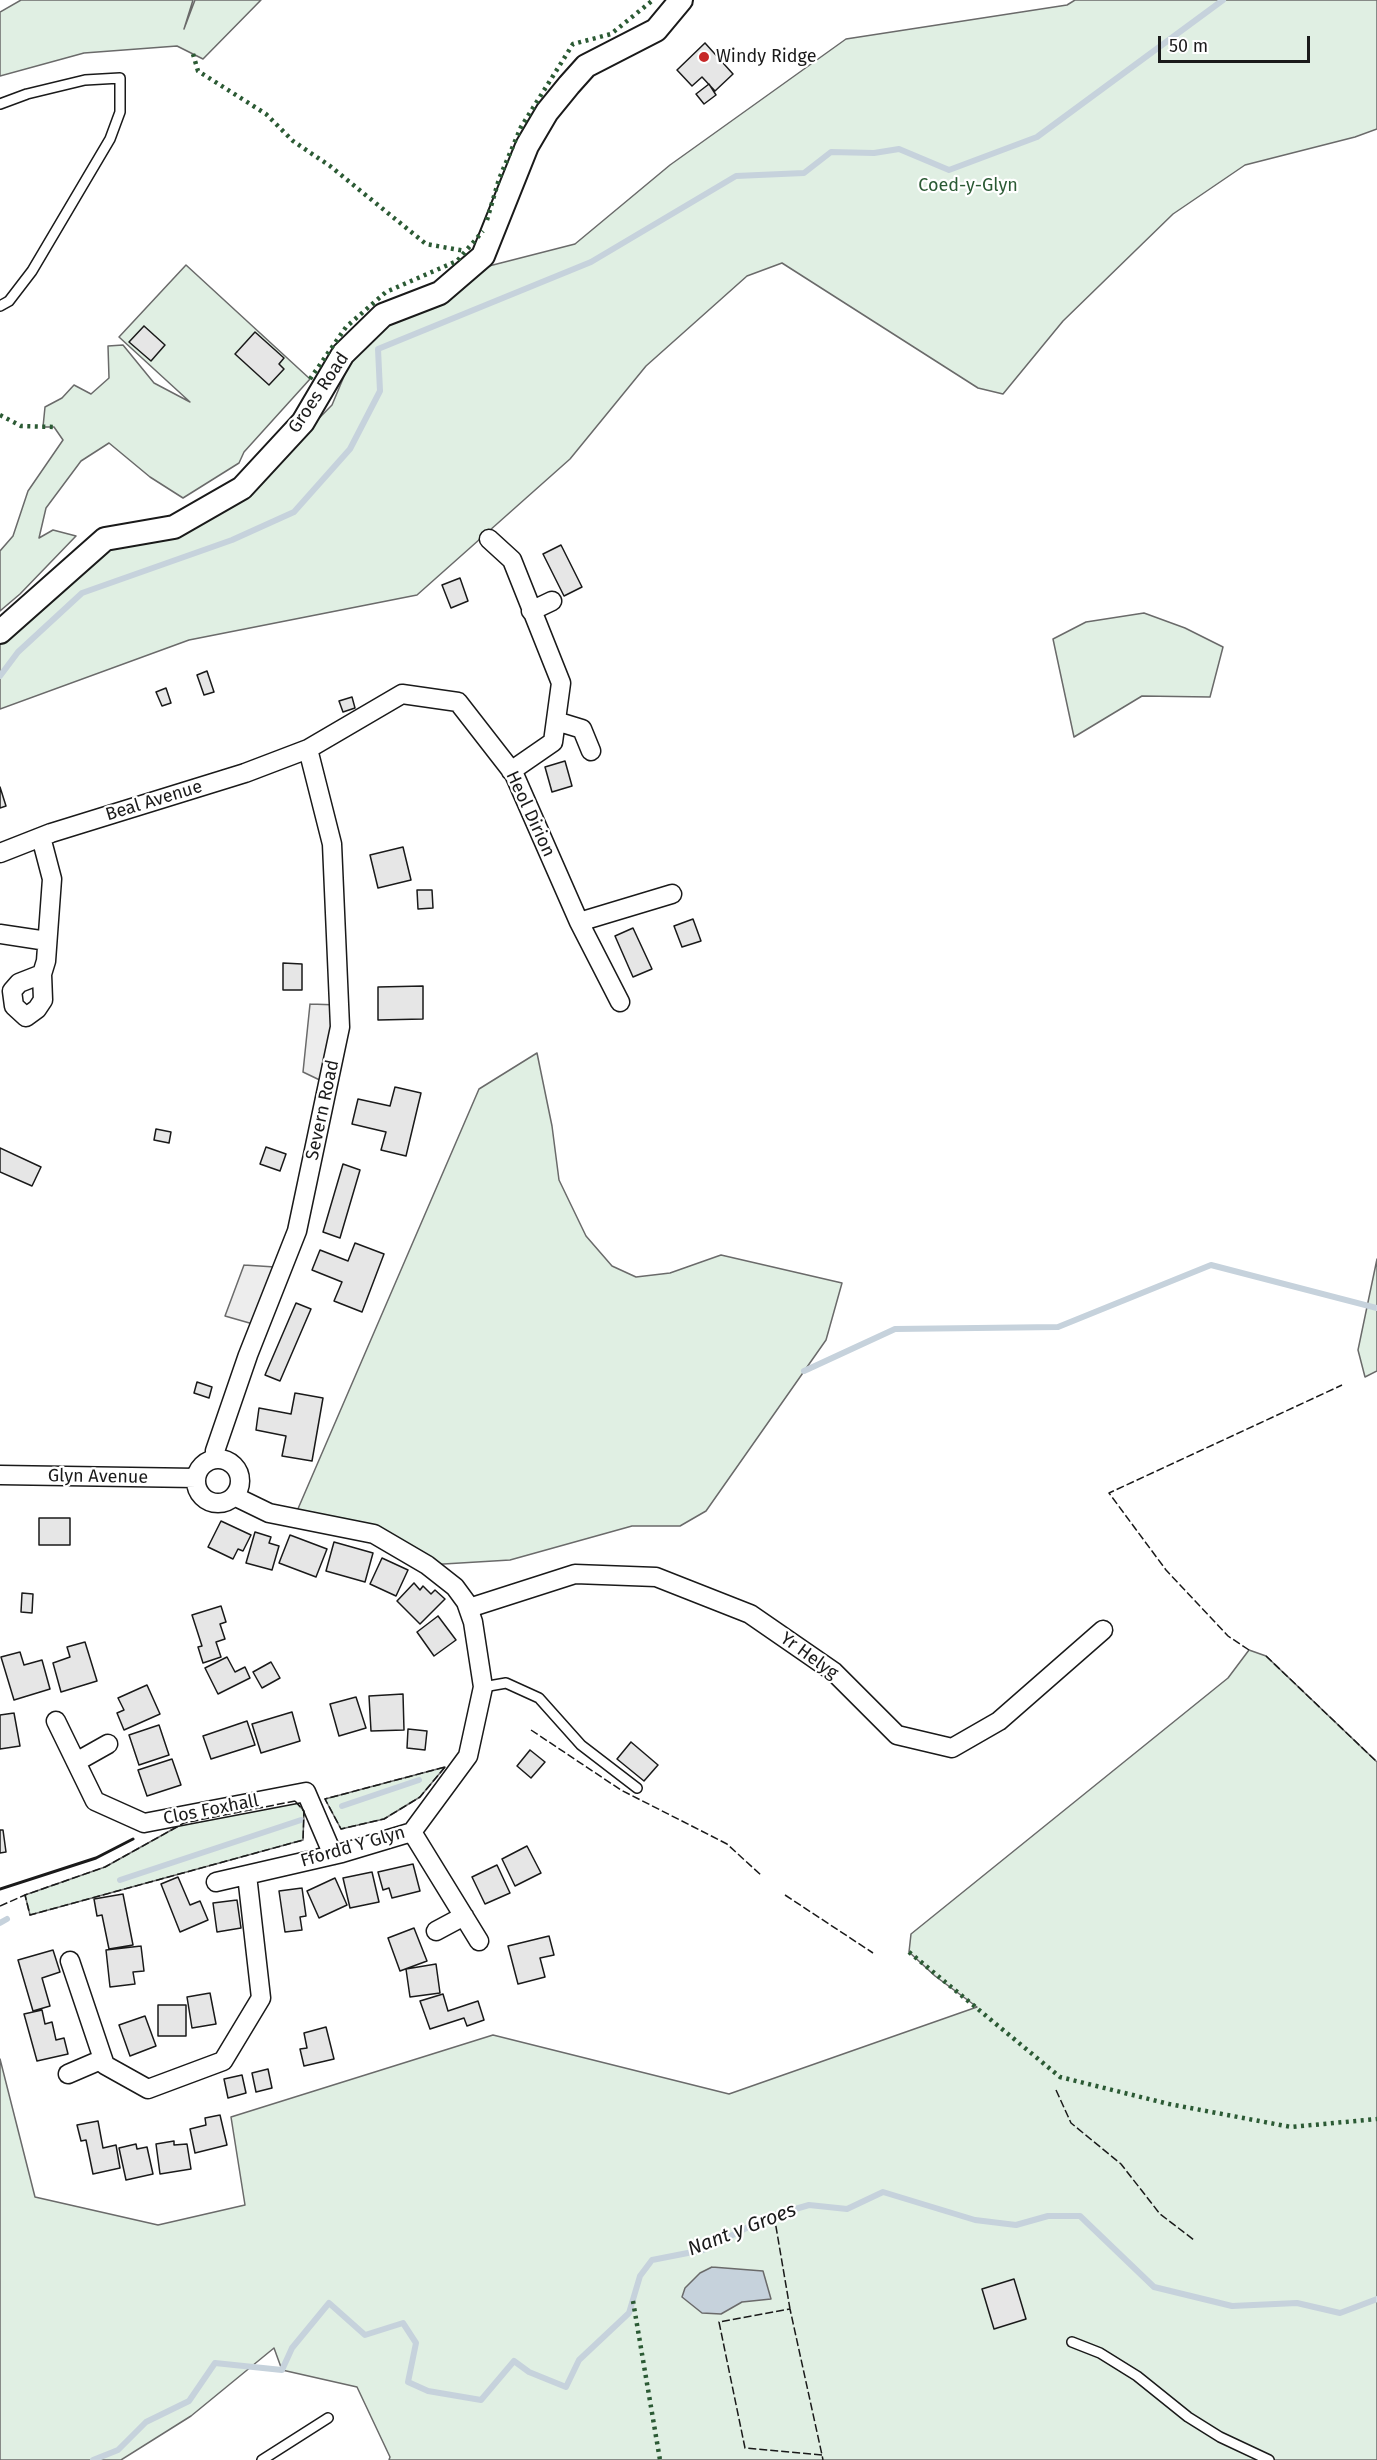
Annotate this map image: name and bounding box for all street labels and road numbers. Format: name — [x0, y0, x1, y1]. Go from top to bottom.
street label: Groes Road — [284, 349, 354, 437]
street label: Heol Dirion — [501, 768, 559, 860]
street label: Beal Avenue — [103, 776, 205, 826]
street label: Severn Road — [302, 1058, 344, 1162]
street label: Glyn Avenue — [48, 1465, 148, 1489]
street label: Yr Helyg — [776, 1628, 842, 1684]
street label: Clos Foxhall — [161, 1790, 261, 1830]
street label: Ffordd Y Glyn — [298, 1822, 408, 1872]

